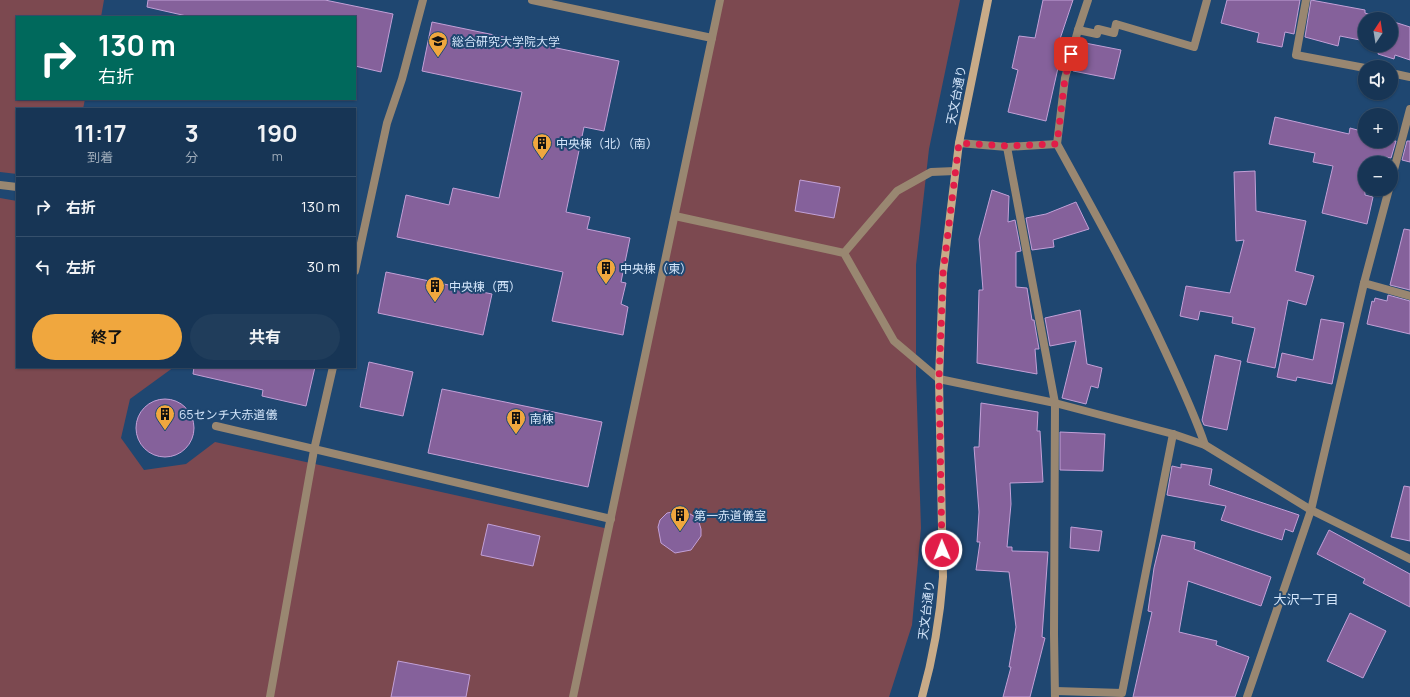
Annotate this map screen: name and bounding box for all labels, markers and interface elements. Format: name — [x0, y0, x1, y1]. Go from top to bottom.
north arrow — [1358, 12, 1398, 52]
map controls — [1358, 12, 1398, 196]
text: 130 m — [98, 26, 176, 64]
school or university icon: 総合研究大学院大学 — [427, 30, 449, 58]
icon: right — [32, 32, 84, 84]
place label: 総合研究大学院大学 — [452, 33, 560, 50]
pin — [1054, 37, 1088, 71]
icon: arrive — [1060, 43, 1082, 65]
button: sound — [1358, 60, 1398, 100]
text: 右折 — [98, 64, 134, 88]
street label: 天文台通り — [942, 64, 970, 126]
button: + — [1358, 108, 1398, 148]
text: 11:17 — [74, 116, 127, 149]
text: 3 — [185, 116, 199, 149]
text: 190 — [257, 116, 298, 149]
building icon: 中央棟（北）（南） — [531, 132, 553, 160]
place label: 中央棟（北）（南） — [556, 135, 658, 152]
text: m — [272, 147, 283, 165]
text: 到着 — [87, 148, 113, 166]
text: 分 — [185, 148, 198, 166]
button: − — [1358, 156, 1398, 196]
icon: right — [32, 196, 54, 218]
text: 130 m — [301, 196, 340, 217]
text: 右折 — [66, 197, 96, 218]
icon: left — [32, 256, 54, 278]
text: 30 m — [307, 256, 340, 277]
text: 左折 — [66, 257, 96, 278]
building icon: 中央棟（東） — [595, 257, 617, 285]
place label: 中央棟（東） — [620, 260, 692, 277]
building icon: 中央棟（西） — [424, 275, 446, 303]
place label: 中央棟（西） — [449, 278, 521, 295]
button: 終了 — [32, 314, 182, 360]
button: 共有 — [190, 314, 340, 360]
building icon: 65センチ大赤道儀 — [154, 403, 176, 431]
place label: 65センチ大赤道儀 — [179, 406, 277, 423]
building icon: 南棟 — [505, 407, 527, 435]
place label: 南棟 — [530, 410, 554, 427]
building icon: 第一赤道儀室 — [669, 504, 691, 532]
place label: 第一赤道儀室 — [694, 507, 766, 524]
position arrow — [921, 529, 963, 571]
street label: 天文台通り — [914, 579, 938, 641]
district label: 大沢一丁目 — [1273, 590, 1339, 608]

